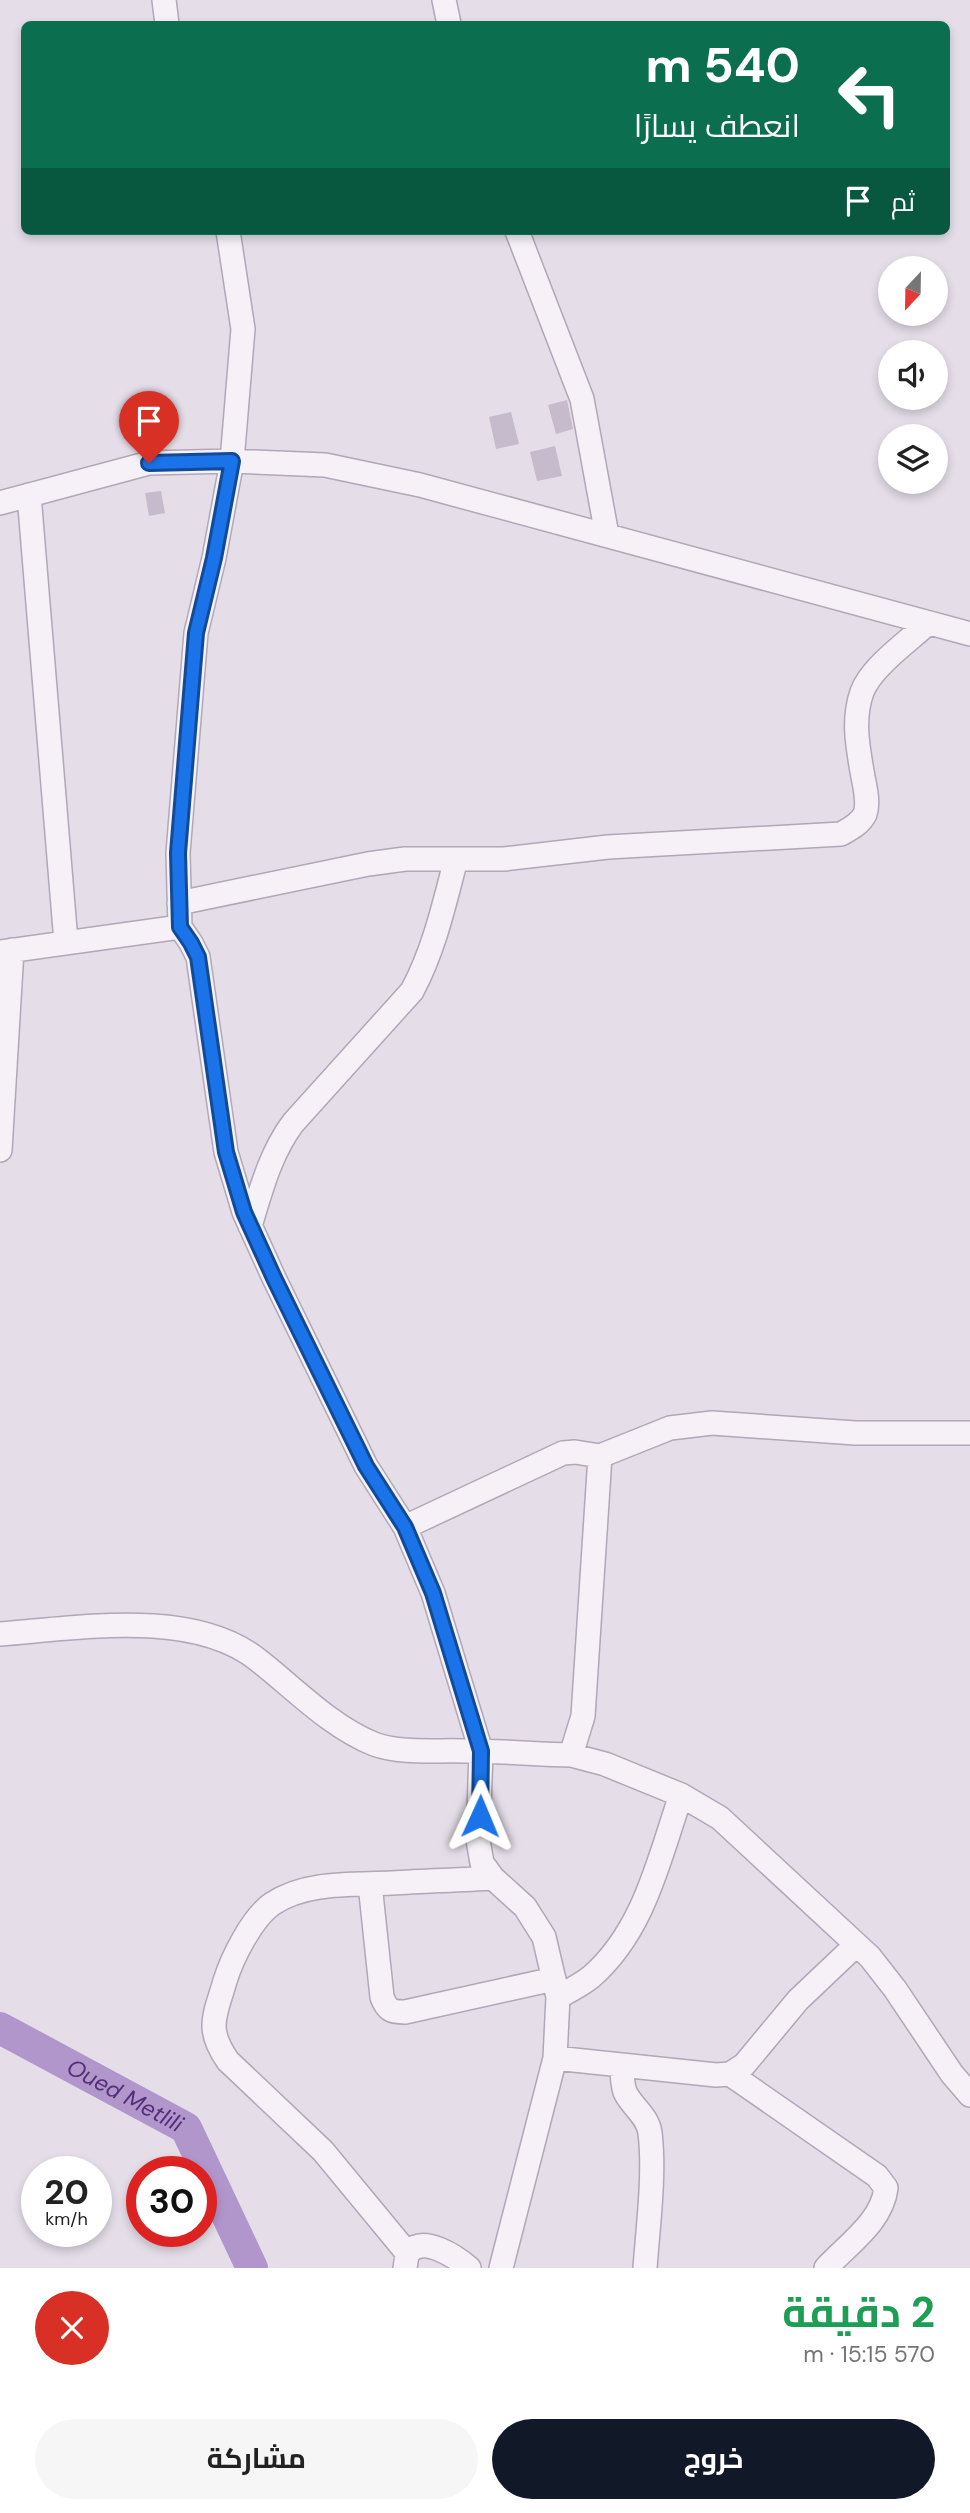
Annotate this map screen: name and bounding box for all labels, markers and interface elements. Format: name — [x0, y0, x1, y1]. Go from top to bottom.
text: 540 m — [646, 33, 800, 97]
icon: left — [824, 49, 915, 140]
text: انعطف يسارًا — [634, 105, 800, 147]
icon: arrive — [839, 182, 877, 220]
text: ثم — [891, 185, 915, 219]
north arrow — [878, 256, 948, 326]
map controls — [878, 256, 948, 494]
button: sound — [878, 340, 948, 410]
pin — [119, 391, 179, 463]
icon: arrive — [130, 402, 168, 440]
button: layers — [878, 424, 948, 494]
position arrow — [443, 1779, 517, 1853]
water label: Oued Metlili — [62, 2052, 189, 2139]
speed limit sign: 30 — [126, 2156, 217, 2247]
text: 20 — [44, 2169, 89, 2215]
text: km/h — [45, 2207, 88, 2231]
text: 2 دقيقة — [782, 2285, 935, 2340]
button: close — [35, 2291, 109, 2365]
text: 570 m · 15:15 — [803, 2339, 935, 2369]
button: مشاركة — [35, 2419, 478, 2499]
button: خروج — [492, 2419, 935, 2499]

